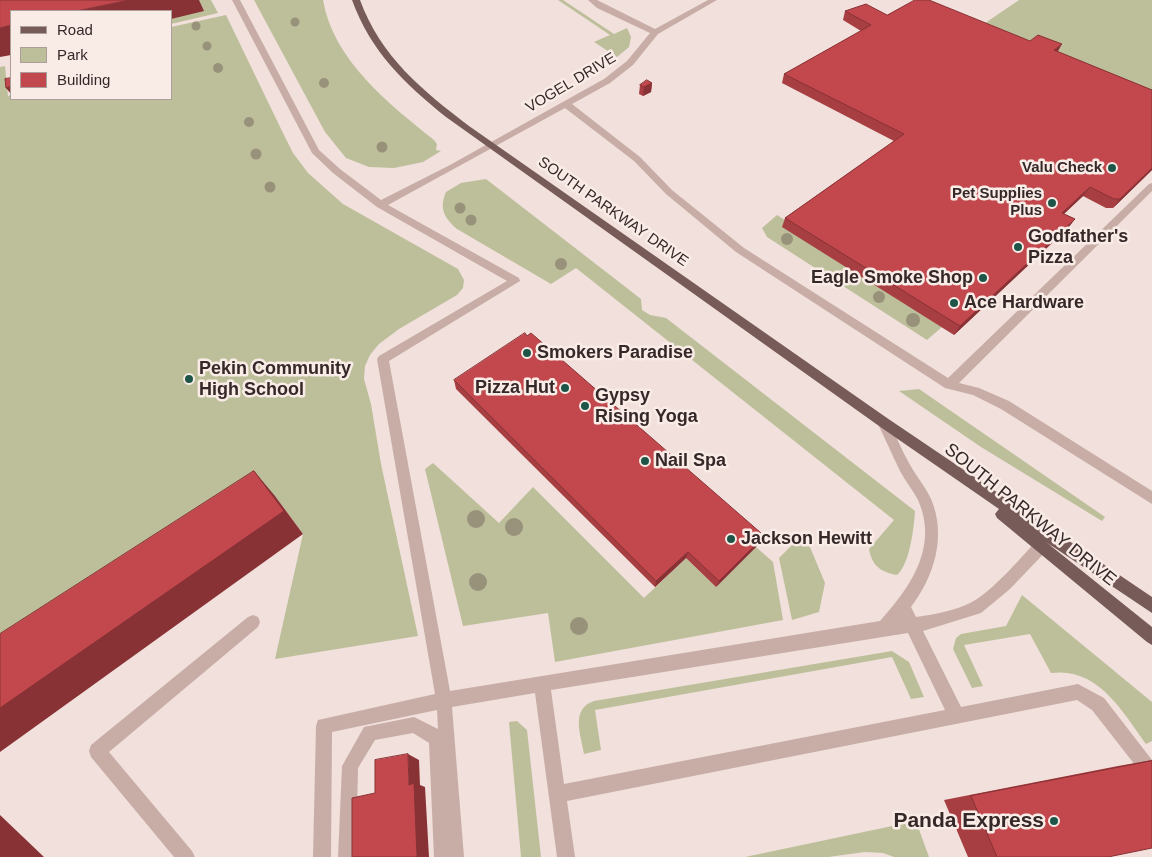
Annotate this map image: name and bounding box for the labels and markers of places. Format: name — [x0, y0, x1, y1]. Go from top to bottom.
place label: Valu Check — [1022, 159, 1102, 177]
marker: Valu Check — [1106, 162, 1118, 174]
place label: Pet Supplies Plus — [952, 185, 1042, 220]
marker: Pet Supplies Plus — [1046, 197, 1058, 209]
place label: Godfather's Pizza — [1028, 226, 1128, 268]
marker: Godfather's Pizza — [1012, 241, 1024, 253]
place label: Eagle Smoke Shop — [811, 267, 973, 289]
marker: Eagle Smoke Shop — [977, 272, 989, 284]
place label: Ace Hardware — [964, 292, 1084, 314]
marker: Ace Hardware — [948, 297, 960, 309]
place label: Smokers Paradise — [537, 342, 693, 364]
marker: Smokers Paradise — [521, 347, 533, 359]
place label: Pekin Community High School — [199, 358, 351, 400]
marker: Pekin Community High School — [183, 373, 195, 385]
place label: Pizza Hut — [475, 377, 555, 399]
marker: Pizza Hut — [559, 382, 571, 394]
place label: Gypsy Rising Yoga — [595, 385, 698, 428]
marker: Gypsy Rising Yoga — [579, 400, 591, 412]
place label: Nail Spa — [655, 450, 726, 472]
marker: Nail Spa — [639, 455, 651, 467]
place label: Jackson Hewitt — [741, 528, 872, 550]
marker: Jackson Hewitt — [725, 533, 737, 545]
place label: Panda Express — [893, 808, 1044, 834]
marker: Panda Express — [1048, 815, 1060, 827]

